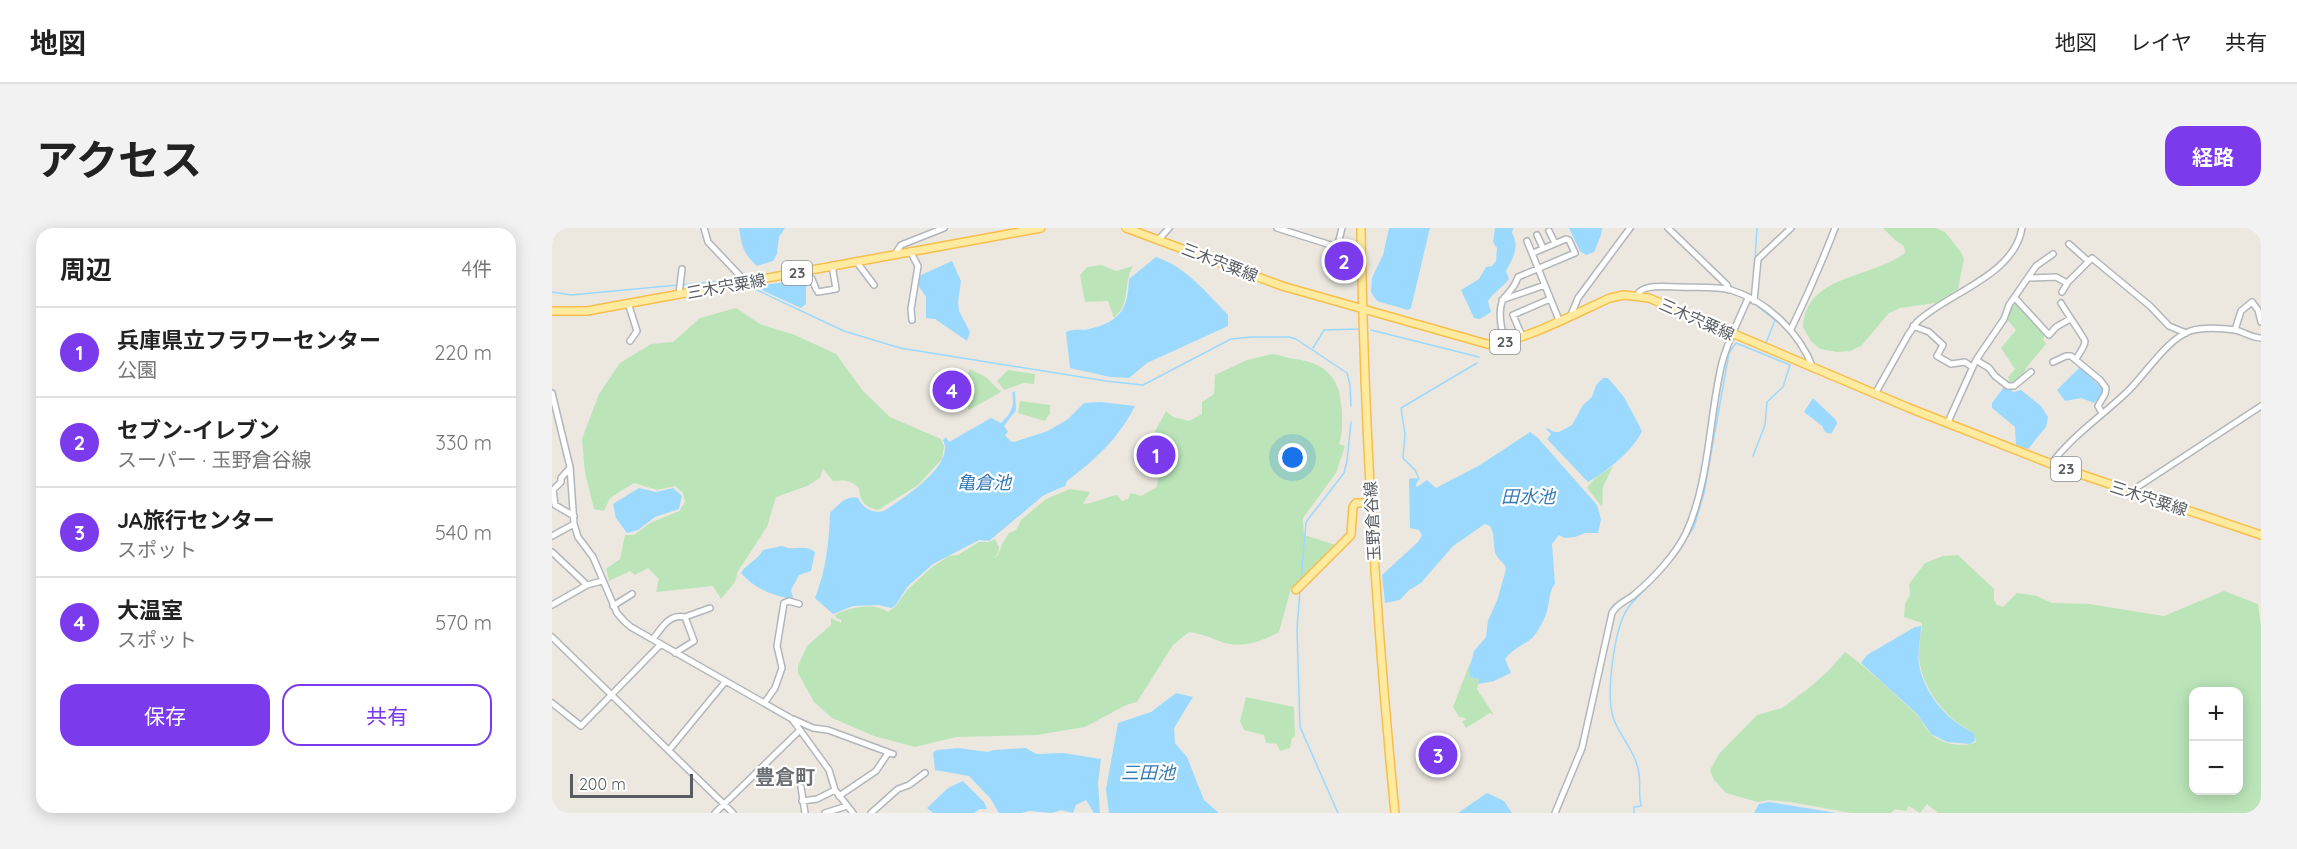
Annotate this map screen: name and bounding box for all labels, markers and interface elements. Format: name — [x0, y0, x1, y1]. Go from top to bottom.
text: 地図 — [30, 25, 86, 60]
text: 地図 — [2055, 29, 2097, 55]
text: レイヤ — [2130, 29, 2192, 55]
text: 共有 — [2225, 29, 2267, 55]
button: 経路 — [2165, 126, 2261, 186]
text: アクセス — [36, 133, 202, 186]
street label: 三木宍粟線 — [1179, 238, 1261, 286]
pin: 2 — [1324, 238, 1364, 284]
text: 周辺 — [60, 253, 112, 286]
text: 4件 — [461, 256, 492, 281]
road number: 23 — [782, 261, 812, 285]
street label: 三木宍粟線 — [685, 269, 767, 303]
street label: 三木宍粟線 — [1656, 294, 1738, 344]
text: 兵庫県立フラワーセンター — [117, 326, 381, 354]
road number: 23 — [1490, 330, 1520, 354]
text: 1 — [76, 340, 83, 365]
text: 220 m — [434, 340, 492, 365]
text: 公園 — [117, 357, 157, 382]
pin: 4 — [932, 368, 972, 412]
text: セブン-イレブン — [117, 416, 280, 444]
text: 2 — [74, 430, 85, 455]
text: 330 m — [435, 430, 492, 455]
pin: 1 — [1136, 432, 1176, 478]
your location — [1278, 443, 1307, 472]
text: スーパー · 玉野倉谷線 — [117, 447, 312, 472]
road number: 23 — [2051, 457, 2081, 481]
water label: 亀倉池 — [957, 471, 1013, 494]
street label: 三木宍粟線 — [2108, 476, 2190, 520]
street label: 玉野倉谷線 — [1360, 481, 1384, 561]
water label: 田水池 — [1501, 485, 1557, 508]
text: JA旅行センター — [117, 506, 275, 534]
text: 3 — [74, 520, 85, 545]
text: 540 m — [435, 520, 492, 545]
text: スポット — [117, 537, 197, 562]
text: 大温室 — [117, 596, 183, 624]
text: 4 — [74, 610, 85, 635]
text: 570 m — [435, 610, 492, 635]
text: スポット — [117, 627, 197, 652]
button: 保存 — [60, 684, 270, 746]
button: 共有 — [282, 684, 492, 746]
map controls — [2189, 687, 2243, 795]
button: + — [2189, 687, 2243, 741]
pin: 3 — [1418, 732, 1458, 778]
button: − — [2189, 741, 2243, 795]
water label: 三田池 — [1121, 761, 1177, 784]
district label: 豊倉町 — [755, 764, 815, 789]
scale bar — [570, 771, 693, 798]
text: 200 m — [579, 774, 626, 794]

